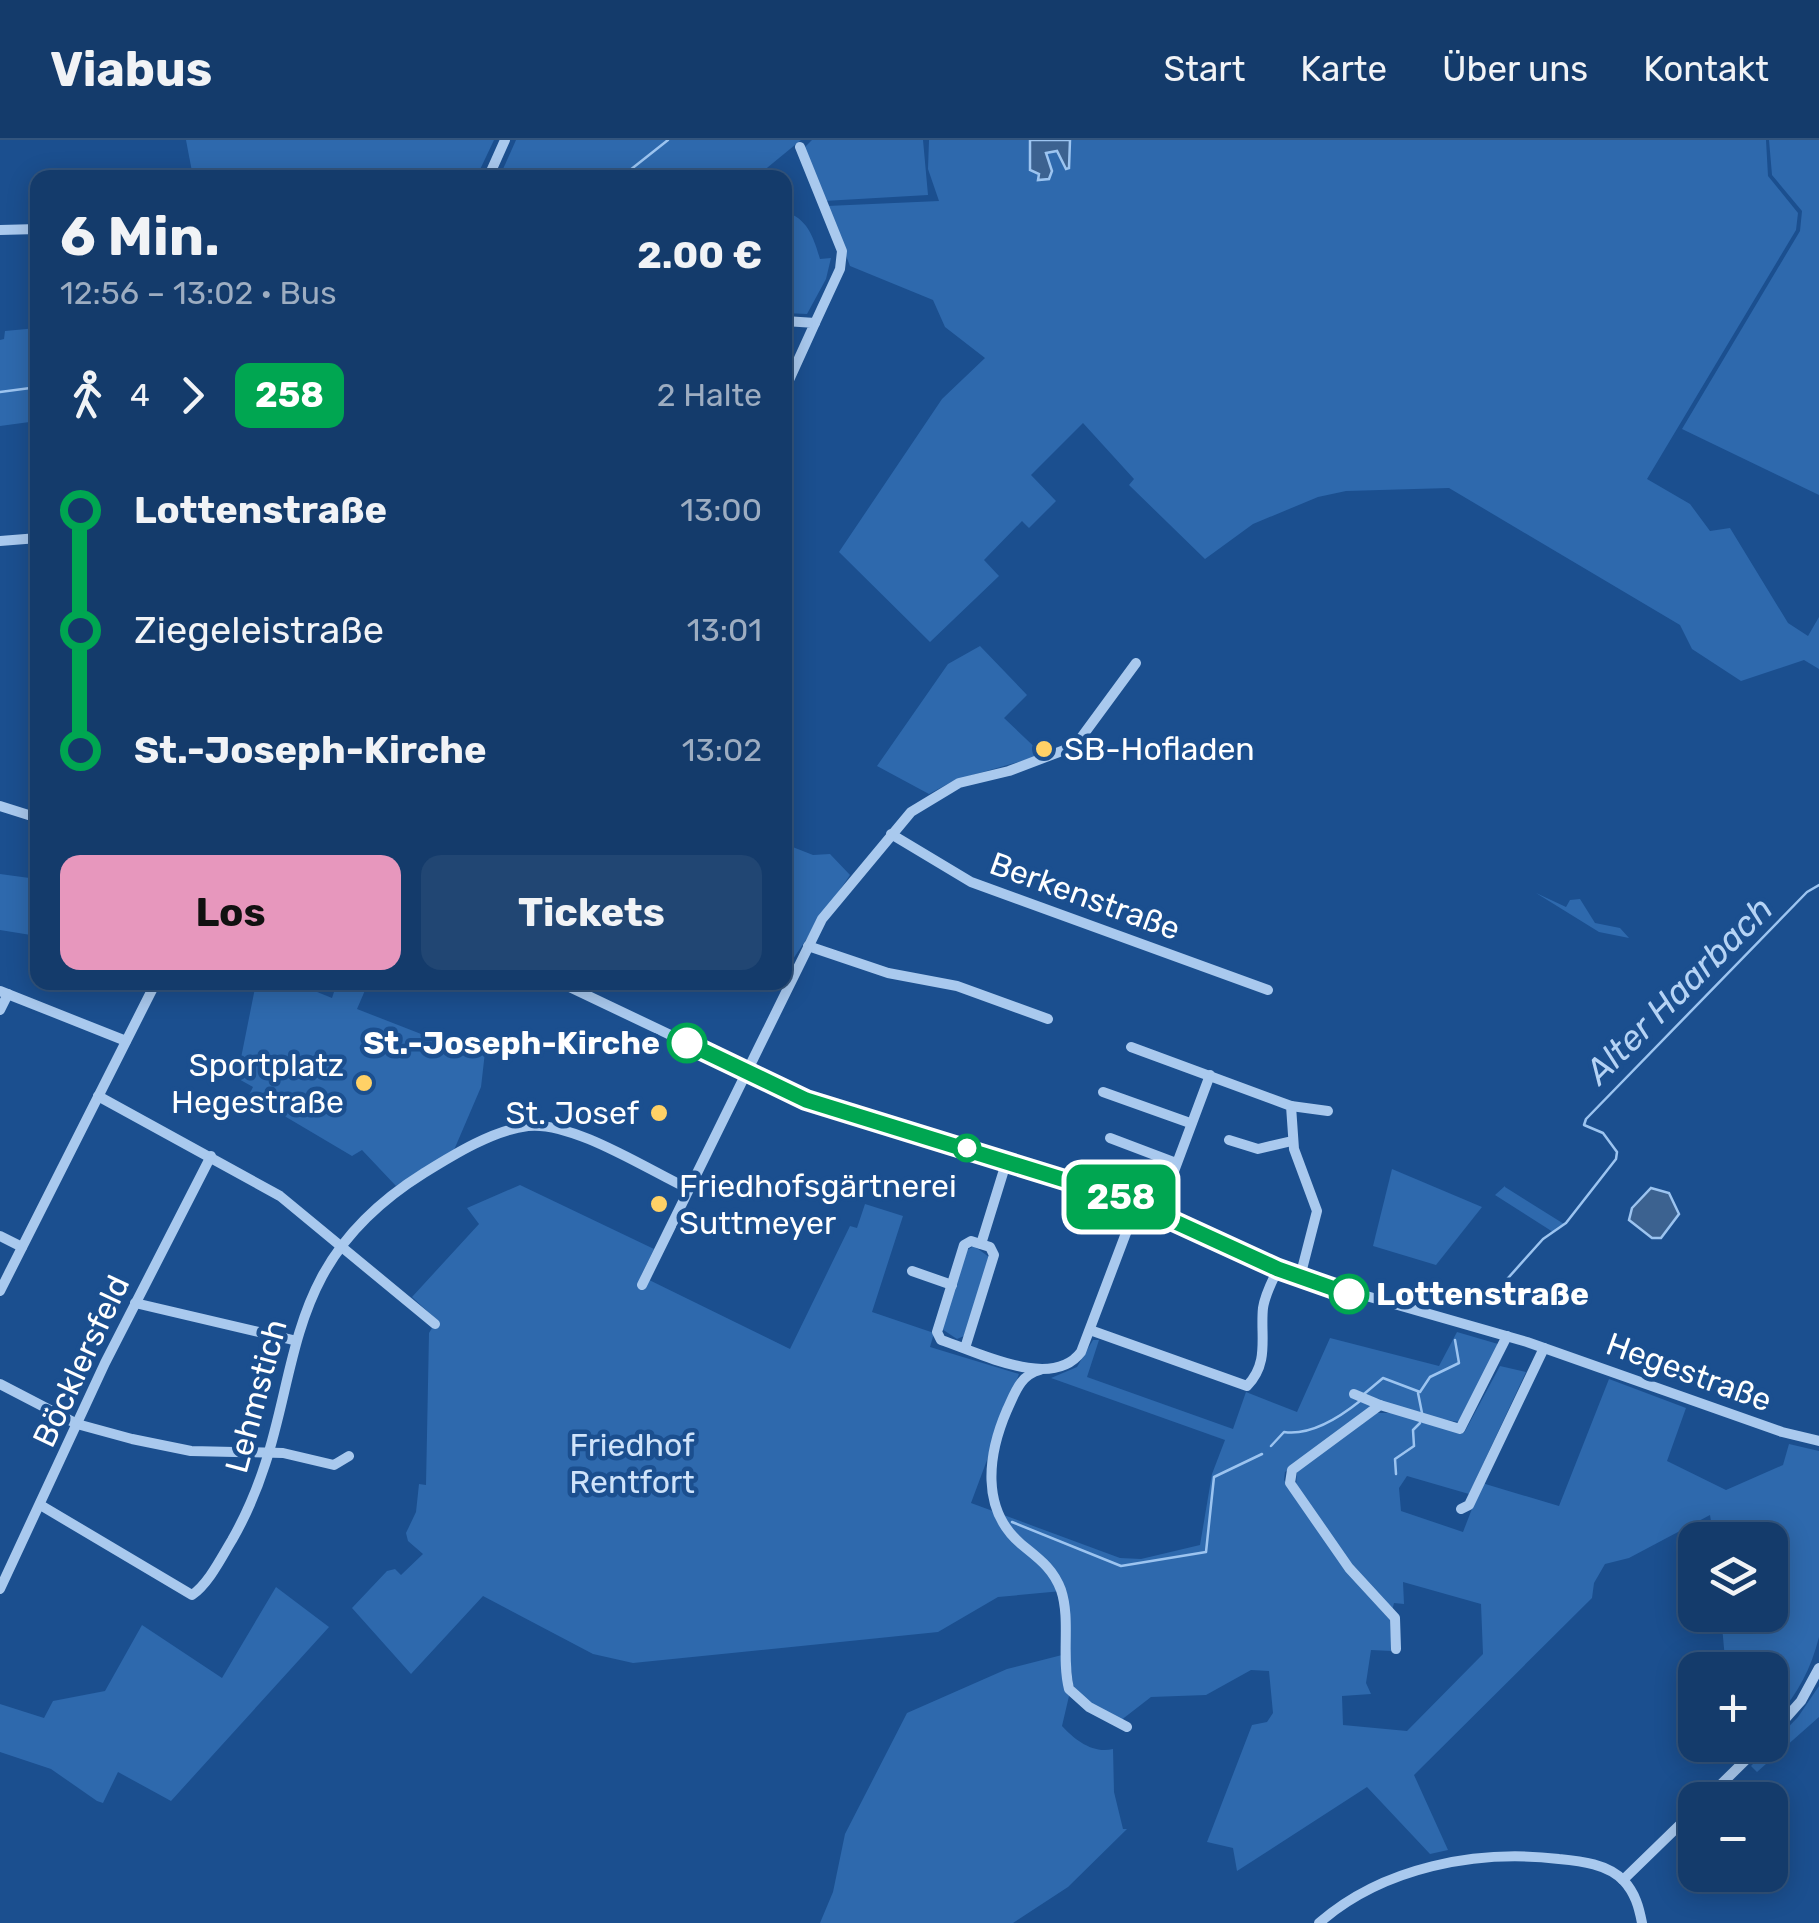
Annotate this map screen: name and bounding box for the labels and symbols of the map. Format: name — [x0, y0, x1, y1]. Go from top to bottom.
place label: SB-Hofladen — [1064, 730, 1255, 768]
marker: SB-Hofladen — [1033, 738, 1055, 760]
street label: Berkenstraße — [985, 844, 1185, 948]
water label: Alter Haarbach — [1575, 888, 1781, 1094]
place label: St.-Joseph-Kirche — [363, 1024, 660, 1062]
marker: St.-Joseph-Kirche — [668, 1024, 706, 1062]
place label: Sportplatz Hegestraße — [171, 1046, 344, 1121]
marker: Sportplatz Hegestraße — [353, 1072, 375, 1094]
place label: St. Josef — [506, 1094, 640, 1132]
marker: St. Josef — [648, 1102, 670, 1124]
unlabelled marker — [954, 1135, 980, 1161]
line badge: 258 — [1064, 1164, 1178, 1230]
place label: Friedhofsgärtnerei Suttmeyer — [679, 1167, 957, 1242]
marker: Friedhofsgärtnerei Suttmeyer — [648, 1193, 670, 1215]
street label: Böcklersfeld — [25, 1269, 137, 1453]
marker: Lottenstraße — [1330, 1275, 1368, 1313]
place label: Lottenstraße — [1376, 1275, 1589, 1313]
street label: Lehmstich — [217, 1315, 295, 1477]
street label: Hegestraße — [1601, 1325, 1777, 1419]
park label: Friedhof Rentfort — [569, 1426, 695, 1501]

